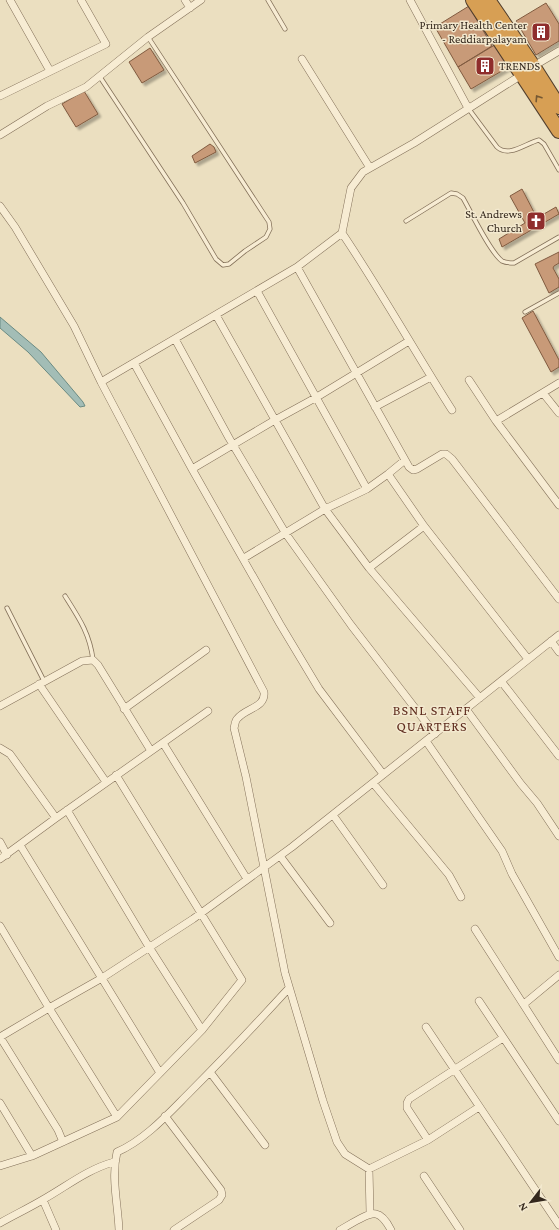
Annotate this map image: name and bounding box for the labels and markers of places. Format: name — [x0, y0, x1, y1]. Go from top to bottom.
place label: Primary Health Center - Reddiarpalayam — [420, 18, 528, 46]
building icon: Primary Health Center - Reddiarpalayam — [530, 21, 552, 43]
building icon: TRENDS — [474, 55, 496, 77]
place label: TRENDS — [499, 59, 541, 73]
place label: St. Andrews Church — [465, 207, 523, 235]
church icon: St. Andrews Church — [525, 210, 547, 232]

